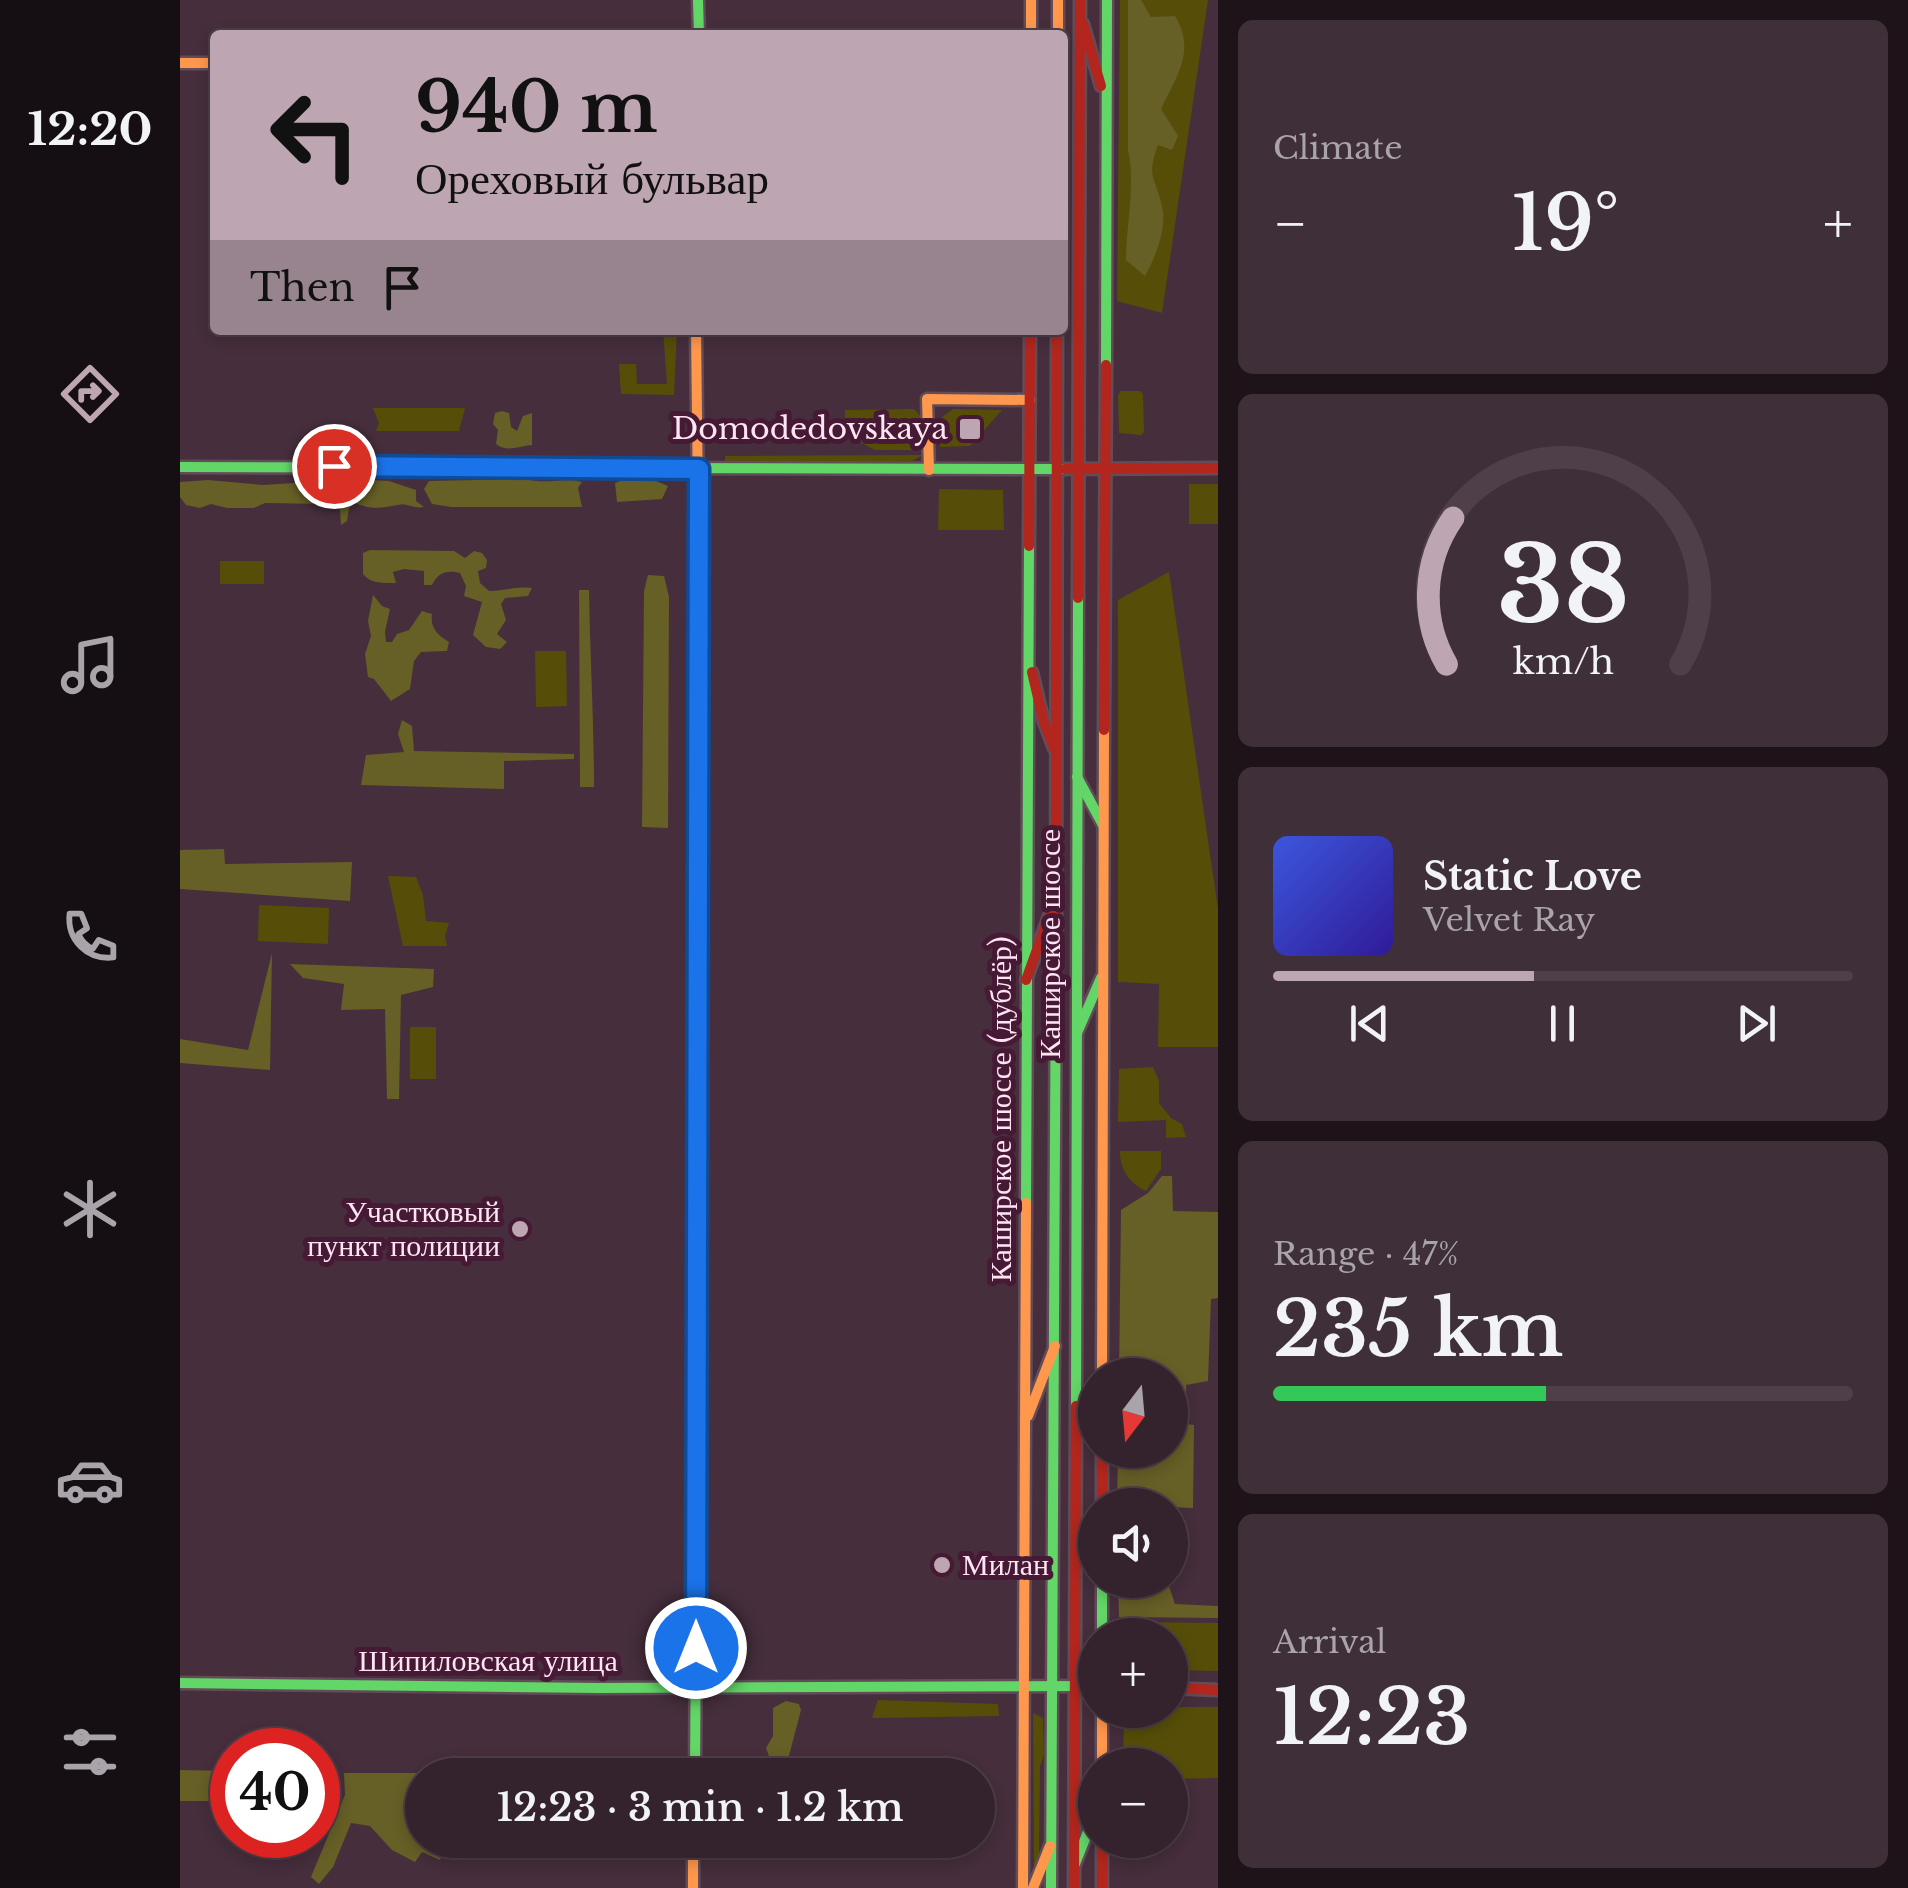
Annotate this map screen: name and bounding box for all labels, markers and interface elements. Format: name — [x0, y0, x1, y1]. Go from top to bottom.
text: 940 m — [415, 64, 658, 151]
icon: left — [250, 70, 380, 200]
text: 12:20 — [28, 101, 152, 157]
text: Climate — [1273, 128, 1402, 168]
text: Ореховый бульвар — [415, 150, 769, 206]
text: 19° — [1511, 177, 1619, 270]
text: − — [1273, 190, 1308, 258]
text: + — [1823, 190, 1853, 258]
icon: arrive — [375, 260, 430, 315]
text: Then — [250, 264, 355, 311]
icon: directions — [55, 359, 125, 429]
place label: Domodedovskaya — [672, 410, 948, 447]
marker: Domodedovskaya — [957, 416, 983, 442]
pin — [292, 424, 377, 509]
icon: arrive — [307, 439, 362, 494]
text: 38 — [1497, 521, 1629, 650]
icon: music — [55, 630, 125, 700]
text: km/h — [1512, 639, 1614, 684]
street label: Каширское шоссе — [1031, 829, 1068, 1059]
text: Static Love — [1423, 853, 1642, 900]
text: Velvet Ray — [1423, 900, 1595, 940]
icon: phone — [55, 902, 125, 972]
street label: Каширское шоссе (дублёр) — [982, 936, 1019, 1282]
icon: previous — [1342, 996, 1397, 1051]
icon: pause — [1535, 996, 1590, 1051]
icon: next — [1729, 996, 1784, 1051]
icon: climate — [55, 1174, 125, 1244]
place label: Участковый пункт полиции — [307, 1193, 500, 1264]
marker: Участковый пункт полиции — [509, 1218, 531, 1240]
text: Range · 47% — [1273, 1234, 1459, 1274]
text: 235 km — [1273, 1283, 1564, 1376]
north arrow — [1078, 1358, 1188, 1468]
map controls — [1078, 1358, 1188, 1858]
icon: car — [55, 1445, 125, 1515]
button: sound — [1078, 1488, 1188, 1598]
place label: Милан — [962, 1546, 1049, 1583]
marker: Милан — [931, 1554, 953, 1576]
position arrow — [644, 1596, 748, 1700]
button: + — [1078, 1618, 1188, 1728]
text: Arrival — [1273, 1622, 1386, 1662]
street label: Шипиловская улица — [358, 1642, 618, 1679]
text: 12:23 — [1273, 1671, 1470, 1764]
icon: filters — [55, 1717, 125, 1787]
speed limit sign: 40 — [210, 1728, 340, 1858]
button: − — [1078, 1748, 1188, 1858]
text: 12:23 · 3 min · 1.2 km — [496, 1784, 904, 1831]

